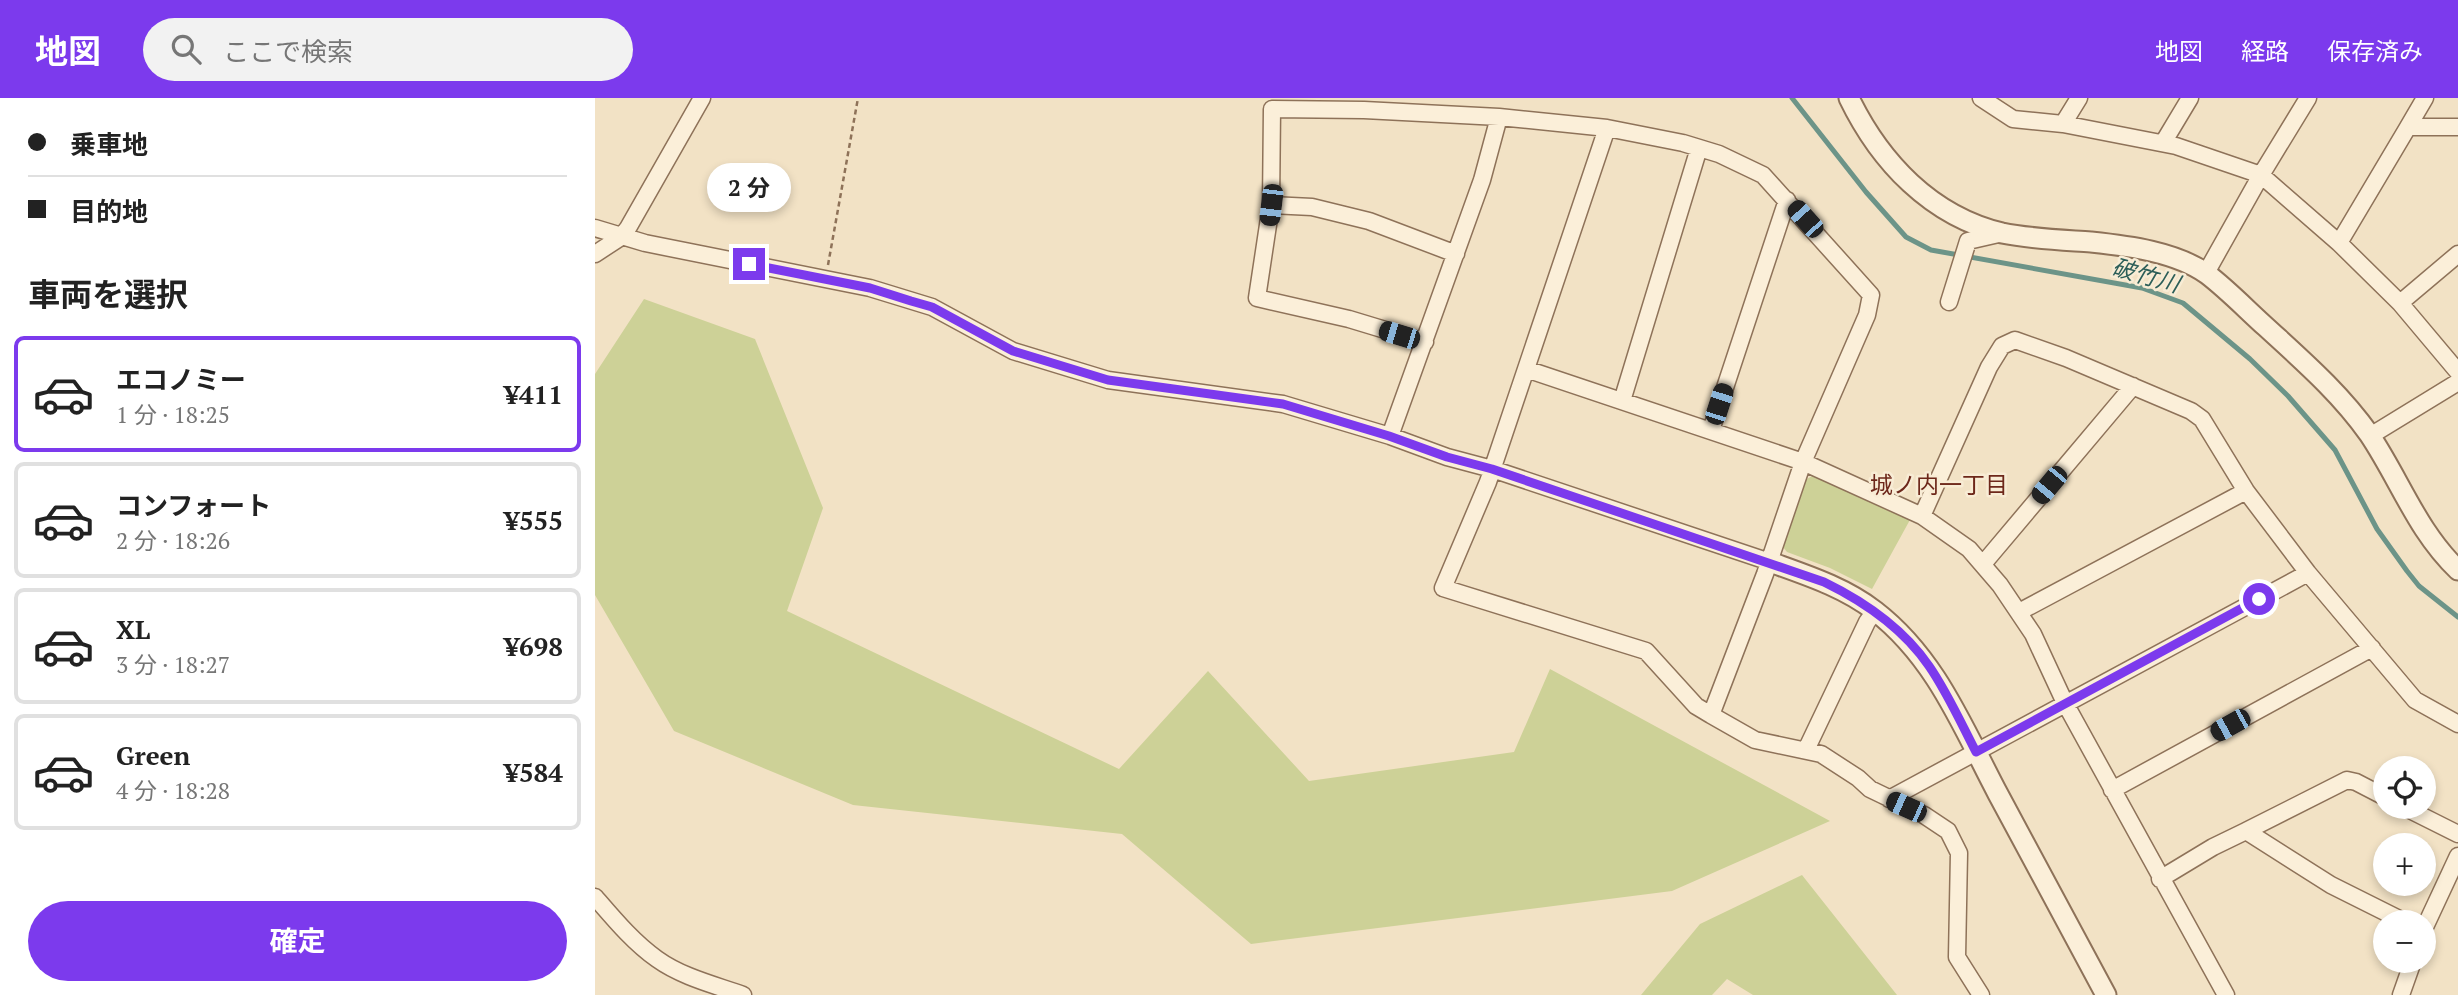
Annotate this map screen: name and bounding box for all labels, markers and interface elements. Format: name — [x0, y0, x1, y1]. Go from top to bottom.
search box — [143, 18, 633, 81]
text: 地図 — [35, 29, 101, 72]
icon: search — [167, 30, 205, 68]
text: ここで検索 — [223, 34, 353, 68]
text: 地図 — [2155, 35, 2203, 67]
text: 経路 — [2241, 35, 2289, 67]
text: 保存済み — [2327, 35, 2423, 67]
text: 乗車地 — [70, 127, 148, 161]
callout: 2 分 — [707, 162, 791, 212]
text: 2 分 — [728, 172, 770, 203]
car — [1259, 183, 1284, 227]
text: 目的地 — [70, 194, 148, 228]
car — [1784, 196, 1827, 242]
route end — [733, 248, 765, 280]
water label: 破竹川 — [2109, 251, 2186, 300]
text: 車両を選択 — [28, 273, 188, 315]
car — [1376, 319, 1423, 351]
text: エコノミー — [116, 362, 246, 396]
icon: car — [32, 363, 95, 426]
text: ¥411 — [504, 377, 563, 411]
car — [1703, 381, 1736, 427]
text: 1 分 · 18:25 — [116, 399, 230, 430]
car — [2028, 462, 2071, 508]
district label: 城ノ内一丁目 — [1870, 469, 2008, 500]
text: コンフォート — [116, 488, 271, 522]
icon: car — [32, 489, 95, 552]
text: ¥555 — [504, 503, 563, 537]
text: 2 分 · 18:26 — [116, 525, 230, 556]
route start — [2243, 583, 2275, 615]
text: XL — [116, 612, 150, 646]
icon: car — [32, 615, 95, 678]
text: ¥698 — [504, 629, 563, 663]
text: 3 分 · 18:27 — [116, 649, 230, 680]
car — [2207, 706, 2254, 744]
text: Green — [116, 738, 190, 772]
icon: car — [32, 741, 95, 804]
text: ¥584 — [504, 755, 563, 789]
map controls — [2373, 756, 2436, 973]
button: locate — [2373, 756, 2436, 819]
text: 4 分 · 18:28 — [116, 775, 230, 806]
car — [1883, 789, 1930, 825]
button: + — [2373, 833, 2436, 896]
button: 確定 — [28, 901, 567, 981]
button: − — [2373, 910, 2436, 973]

